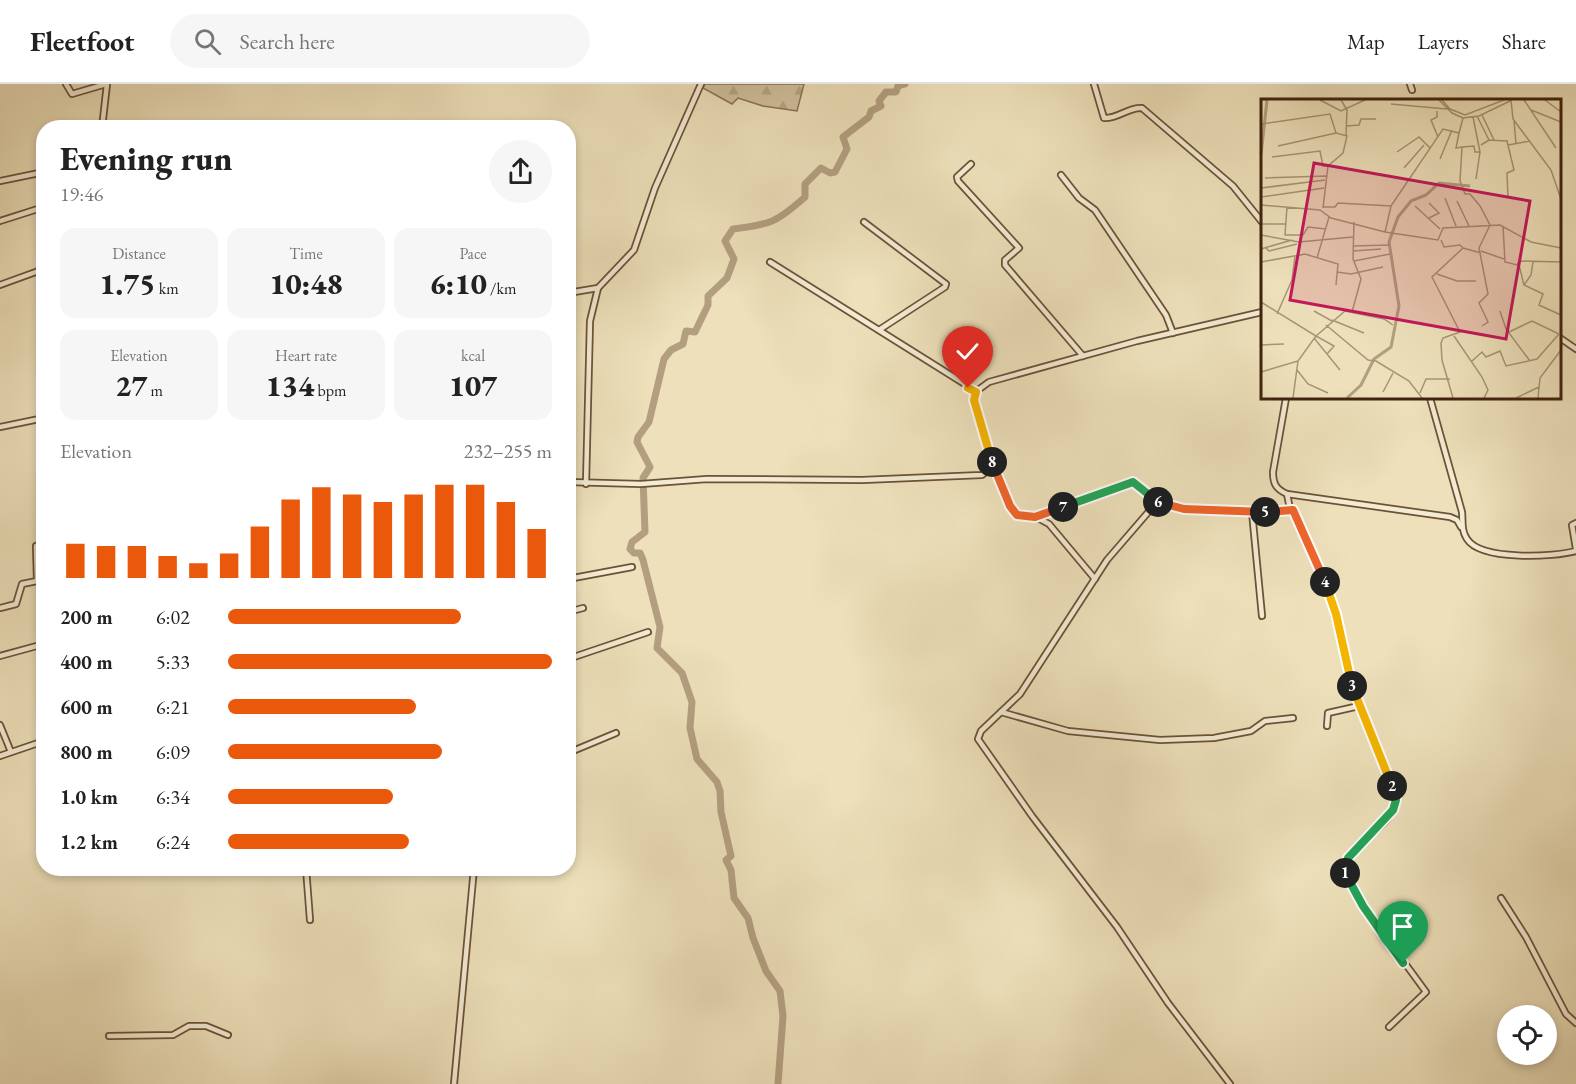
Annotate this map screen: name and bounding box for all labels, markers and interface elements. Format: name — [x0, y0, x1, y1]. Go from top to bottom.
search box — [170, 14, 590, 68]
text: Fleetfoot — [30, 23, 134, 59]
icon: search — [191, 25, 224, 58]
text: Search here — [239, 27, 335, 56]
text: Map — [1347, 28, 1385, 55]
text: Layers — [1418, 28, 1469, 55]
text: Share — [1502, 28, 1546, 55]
inset map — [1261, 99, 1561, 399]
text: Evening run — [60, 137, 232, 180]
button: share — [489, 140, 552, 203]
text: 19:46 — [60, 181, 103, 207]
text: Distance — [112, 243, 166, 264]
text: Time — [289, 243, 323, 264]
text: Pace — [460, 243, 486, 264]
text: 1.75 — [99, 264, 155, 303]
text: 10:48 — [269, 264, 343, 303]
text: 6:10 — [430, 264, 487, 303]
text: km — [155, 278, 179, 299]
text: /km — [487, 278, 516, 299]
pin — [942, 326, 993, 388]
icon: check — [951, 335, 984, 368]
text: Elevation — [110, 345, 168, 366]
text: Heart rate — [275, 345, 337, 366]
text: kcal — [461, 345, 485, 366]
text: 27 — [115, 366, 147, 405]
text: 134 — [266, 366, 314, 405]
text: 107 — [449, 366, 497, 405]
text: m — [147, 380, 163, 401]
text: bpm — [314, 380, 346, 401]
text: Elevation — [60, 438, 132, 464]
text: 232–255 m — [464, 438, 552, 464]
pin: 8 — [977, 447, 1007, 477]
text: 8 — [988, 451, 996, 472]
pin: 6 — [1143, 487, 1173, 517]
text: 6 — [1154, 491, 1162, 512]
pin: 7 — [1048, 492, 1078, 522]
text: 7 — [1059, 496, 1067, 517]
pin: 5 — [1250, 497, 1280, 527]
text: 5 — [1261, 501, 1269, 522]
pin: 4 — [1310, 567, 1340, 597]
text: 4 — [1321, 571, 1329, 592]
text: 200 m — [60, 604, 113, 630]
text: 6:02 — [156, 604, 190, 630]
text: 400 m — [60, 649, 113, 675]
text: 5:33 — [156, 649, 190, 675]
pin: 3 — [1337, 671, 1367, 701]
text: 3 — [1348, 675, 1356, 696]
text: 600 m — [60, 694, 113, 720]
text: 6:21 — [156, 694, 190, 720]
text: 800 m — [60, 739, 113, 765]
text: 6:09 — [156, 739, 190, 765]
pin: 2 — [1377, 771, 1407, 801]
text: 2 — [1388, 775, 1396, 796]
text: 1.0 km — [60, 784, 118, 810]
text: 6:34 — [156, 784, 190, 810]
text: 1.2 km — [60, 829, 118, 855]
text: 6:24 — [156, 829, 190, 855]
pin: 1 — [1330, 858, 1360, 888]
text: 1 — [1341, 862, 1349, 883]
pin — [1377, 901, 1428, 963]
icon: arrive — [1386, 910, 1419, 943]
map controls — [1497, 1005, 1557, 1065]
button: locate — [1497, 1005, 1557, 1065]

